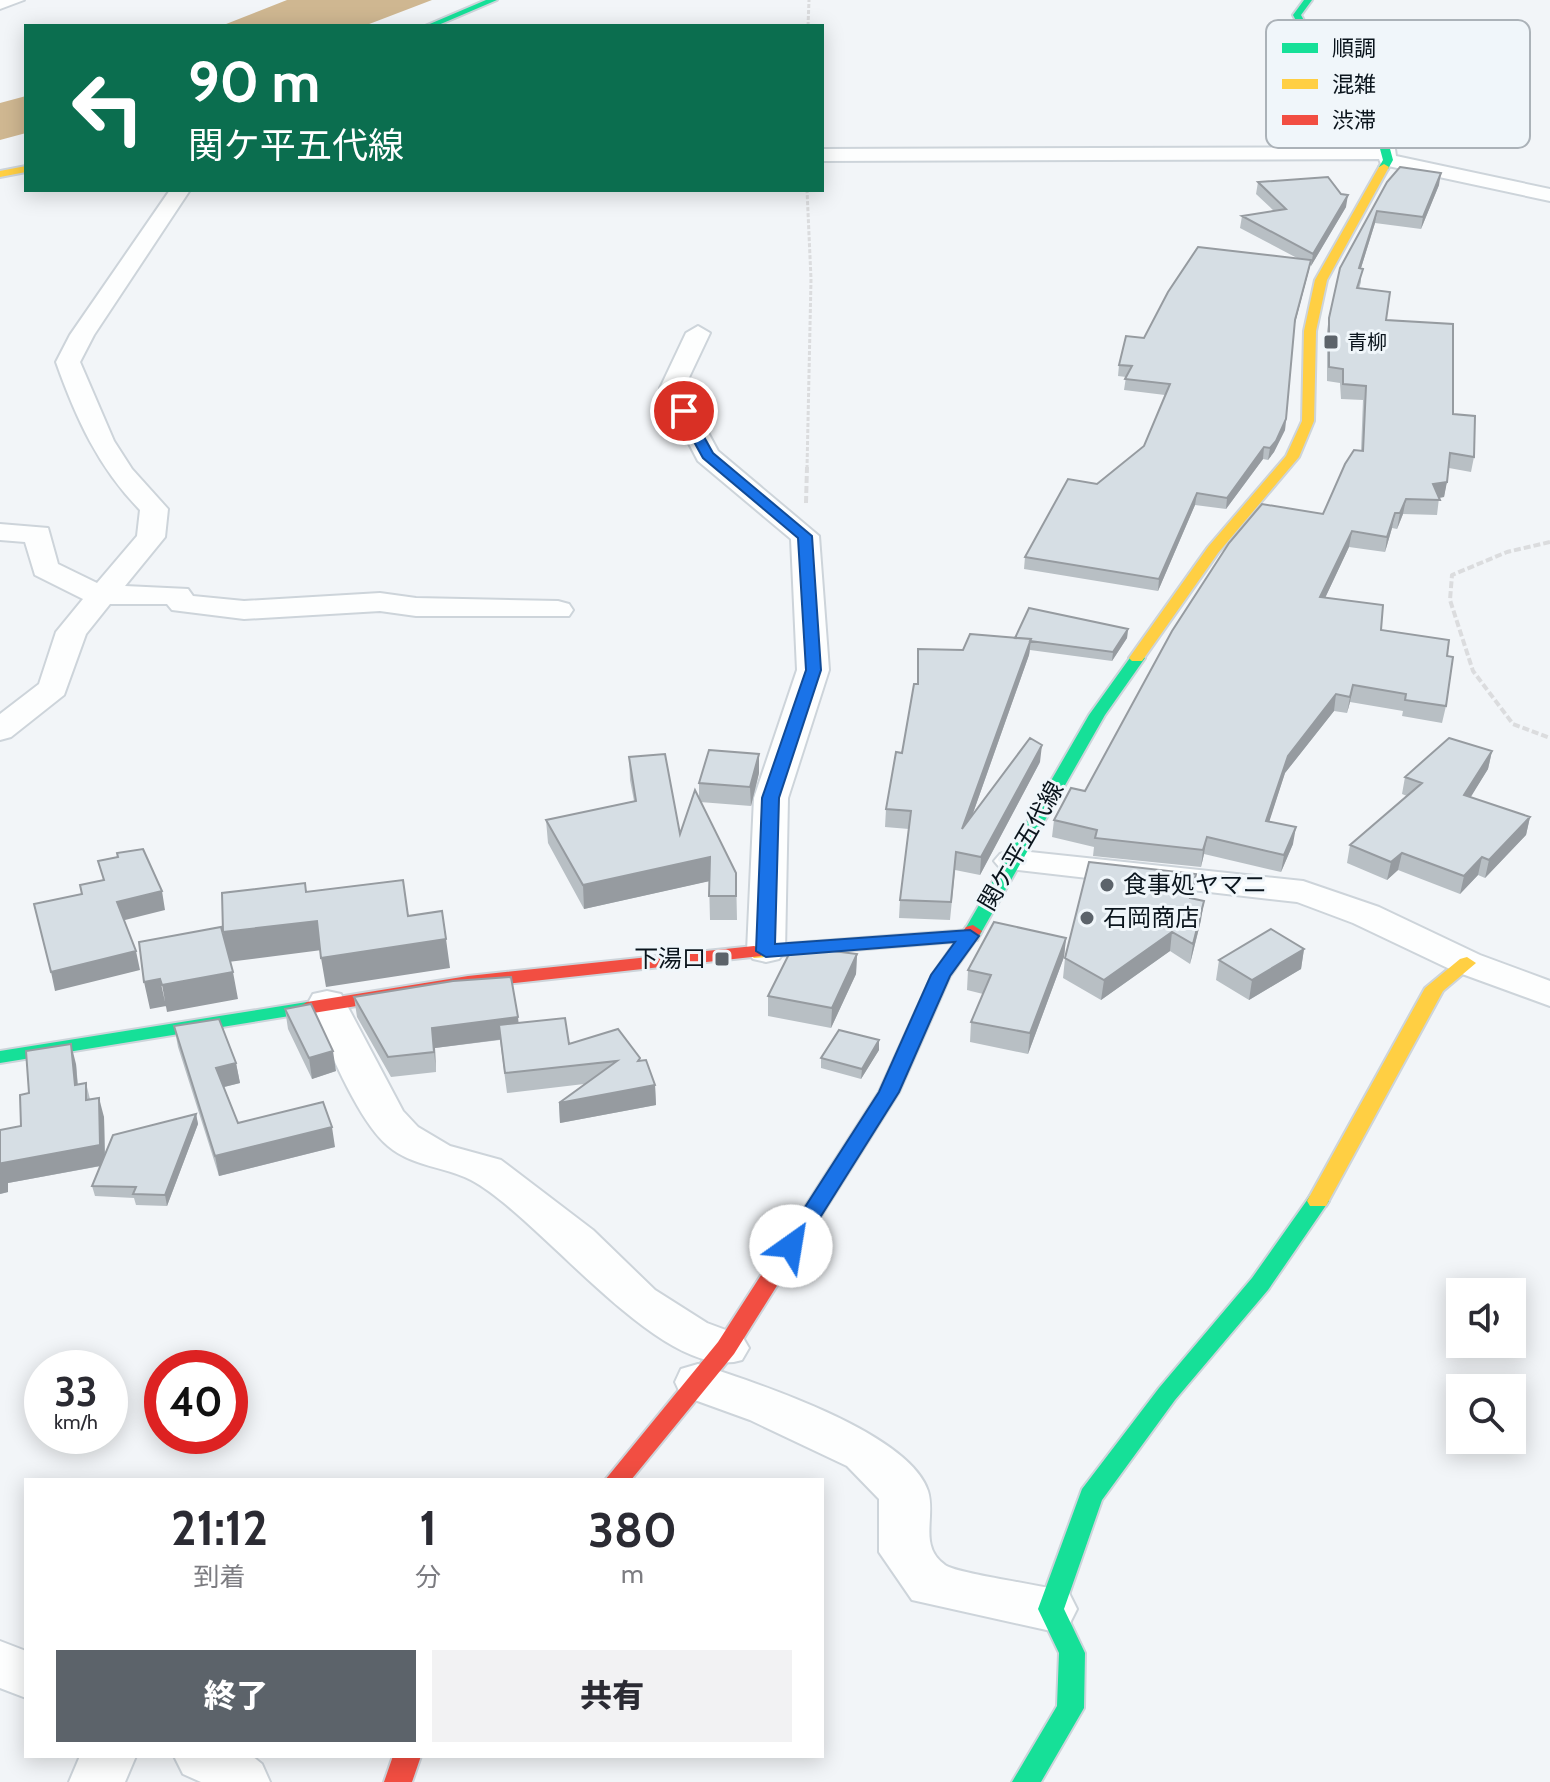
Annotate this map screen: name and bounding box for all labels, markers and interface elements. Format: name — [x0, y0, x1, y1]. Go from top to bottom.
legend — [1266, 20, 1530, 148]
text: 順調 — [1332, 35, 1376, 62]
text: 90 m — [188, 48, 320, 116]
icon: left — [56, 56, 160, 160]
text: 混雑 — [1332, 71, 1376, 98]
text: 渋滞 — [1332, 107, 1376, 134]
text: 関ケ平五代線 — [188, 123, 404, 167]
place label: 青柳 — [1347, 330, 1387, 354]
marker: 青柳 — [1322, 333, 1340, 351]
pin — [650, 377, 718, 445]
icon: arrive — [662, 389, 706, 433]
street label: 関ケ平五代線 — [972, 776, 1069, 915]
place label: 食事処ヤマニ — [1123, 870, 1267, 899]
marker: 食事処ヤマニ — [1098, 876, 1116, 894]
place label: 石岡商店 — [1103, 903, 1199, 932]
marker: 石岡商店 — [1078, 909, 1096, 927]
place label: 下湯口 — [634, 944, 706, 973]
marker: 下湯口 — [713, 950, 731, 968]
position arrow — [749, 1204, 833, 1288]
map controls — [1446, 1278, 1526, 1454]
button: sound — [1446, 1278, 1526, 1358]
speed limit sign: 40 — [144, 1350, 248, 1454]
text: 33 — [54, 1367, 98, 1416]
button: search — [1446, 1374, 1526, 1454]
text: km/h — [54, 1410, 98, 1434]
text: 21:12 — [171, 1499, 268, 1557]
text: 1 — [419, 1499, 437, 1557]
text: 380 — [588, 1501, 677, 1559]
text: m — [621, 1558, 644, 1590]
text: 到着 — [194, 1561, 246, 1593]
text: 分 — [415, 1561, 441, 1593]
button: 終了 — [56, 1650, 416, 1742]
button: 共有 — [432, 1650, 792, 1742]

